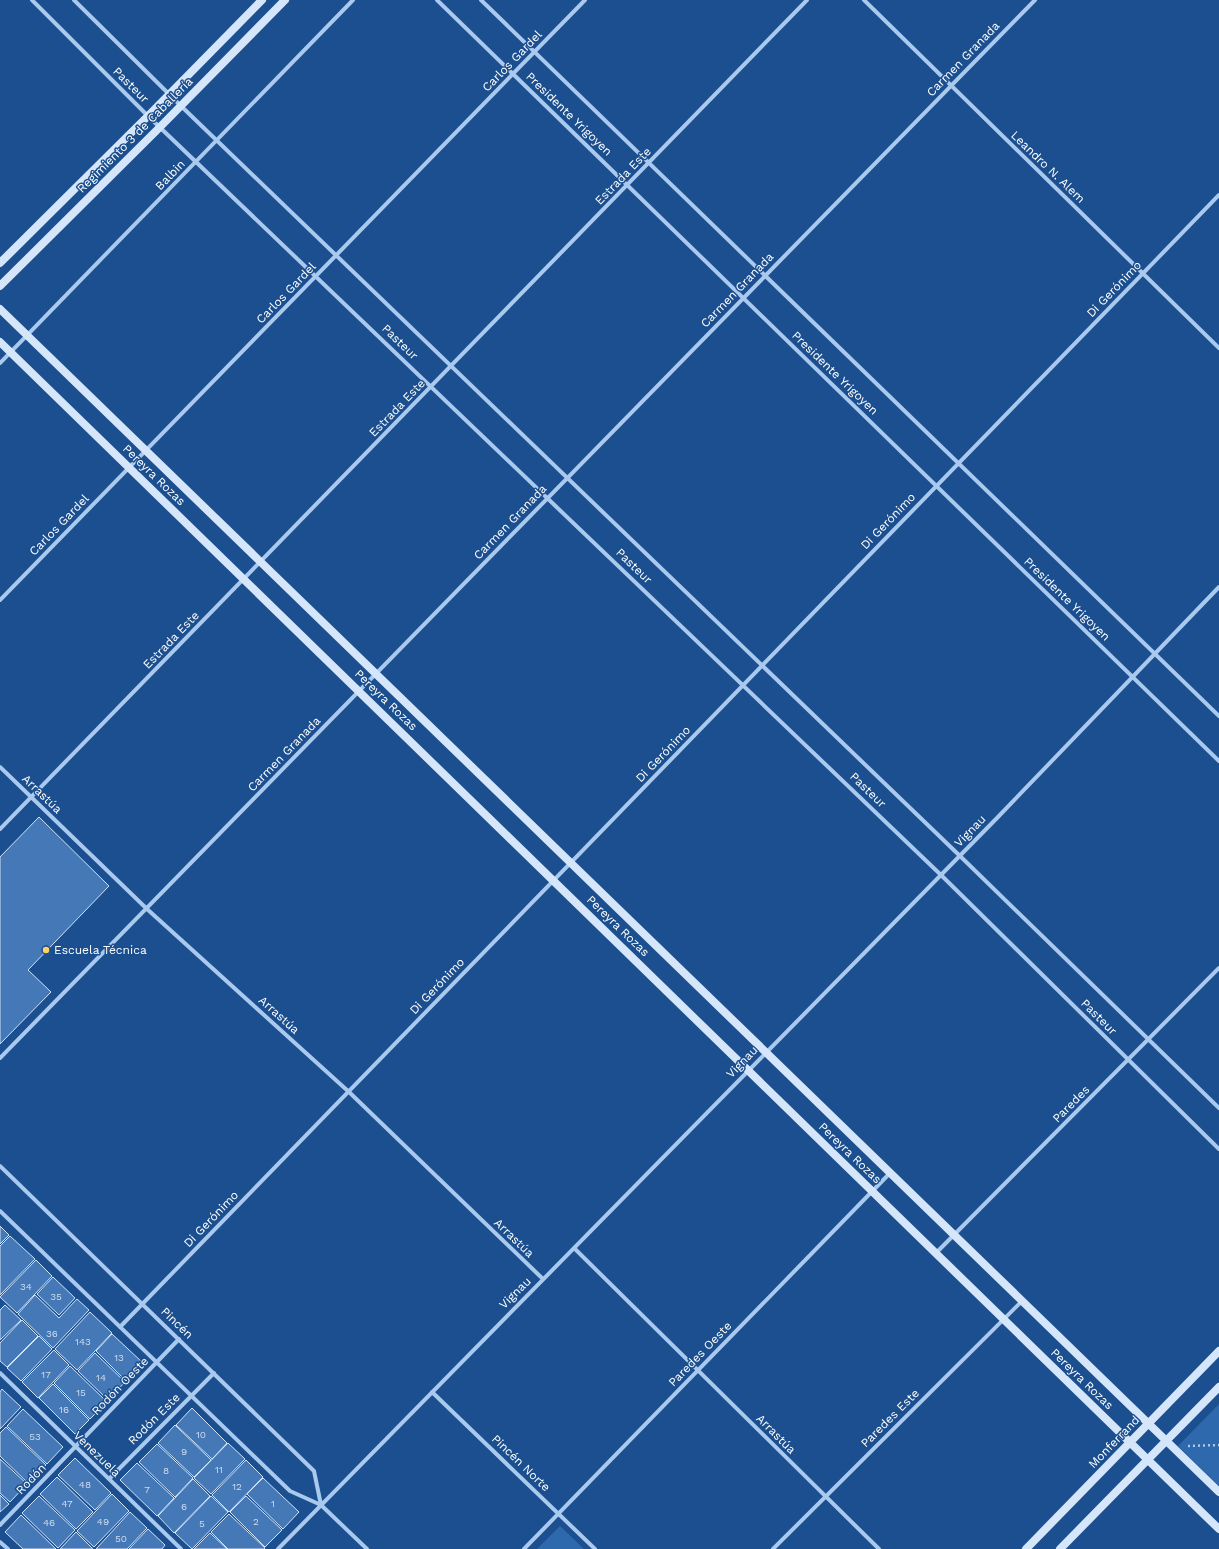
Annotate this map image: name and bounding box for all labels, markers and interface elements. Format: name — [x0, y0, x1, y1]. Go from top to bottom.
street label: Carmen Granada — [924, 19, 1002, 99]
street label: Carlos Gardel — [479, 27, 545, 94]
street label: Pasteur — [110, 64, 152, 106]
street label: Presidente Yrigoyen — [523, 69, 615, 159]
street label: Regimiento 3 de Caballería — [74, 74, 196, 196]
street label: Leandro N. Alem — [1008, 128, 1088, 206]
street label: Estrada Este — [592, 144, 654, 208]
street label: Balbin — [152, 157, 188, 193]
street label: Carmen Granada — [698, 250, 776, 330]
street label: Di Gerónimo — [1084, 258, 1144, 320]
street label: Carlos Gardel — [253, 259, 319, 326]
street label: Pasteur — [379, 321, 421, 363]
street label: Presidente Yrigoyen — [789, 328, 881, 418]
street label: Estrada Este — [366, 376, 428, 440]
street label: Pereyra Rozas — [120, 442, 188, 508]
street label: Carmen Granada — [471, 482, 549, 562]
street label: Di Gerónimo — [858, 490, 918, 552]
street label: Carlos Gardel — [26, 491, 92, 558]
street label: Pasteur — [613, 545, 655, 587]
street label: Presidente Yrigoyen — [1021, 554, 1113, 644]
street label: Estrada Este — [140, 608, 202, 672]
street label: Pereyra Rozas — [352, 667, 420, 733]
street label: Carmen Granada — [245, 714, 323, 794]
street label: Di Gerónimo — [633, 723, 693, 785]
street label: Pasteur — [847, 769, 889, 811]
street label: Arrastúa — [19, 772, 65, 817]
street label: Vignau — [951, 812, 989, 850]
street label: Pereyra Rozas — [584, 893, 652, 959]
place label: Escuela Técnica — [54, 943, 147, 957]
marker: Escuela Técnica — [41, 945, 51, 955]
street label: Di Gerónimo — [407, 955, 467, 1017]
street label: Arrastúa — [256, 993, 302, 1037]
street label: Pasteur — [1078, 996, 1120, 1038]
street label: Vignau — [723, 1043, 761, 1081]
street label: Paredes — [1050, 1083, 1092, 1125]
street label: Pereyra Rozas — [816, 1120, 884, 1186]
street label: Di Gerónimo — [181, 1188, 241, 1250]
street label: Arrastúa — [491, 1216, 537, 1261]
street label: Vignau — [496, 1274, 534, 1312]
house number: 34 — [20, 1281, 32, 1292]
house number: 35 — [50, 1291, 62, 1302]
street label: Pincén — [158, 1304, 196, 1342]
street label: Paredes Oeste — [666, 1319, 735, 1389]
house number: 36 — [46, 1328, 58, 1339]
house number: 143 — [75, 1336, 91, 1347]
street label: Pereyra Rozas — [1048, 1346, 1116, 1412]
house number: 13 — [114, 1352, 124, 1363]
street label: Rodón Oeste — [89, 1354, 151, 1418]
house number: 17 — [41, 1369, 51, 1380]
house number: 14 — [96, 1372, 106, 1383]
street label: Paredes Este — [858, 1386, 922, 1450]
house number: 15 — [76, 1387, 86, 1398]
street label: Rodón Este — [125, 1390, 183, 1448]
house number: 16 — [59, 1404, 69, 1415]
street label: Arrastúa — [753, 1411, 799, 1457]
street label: Monferrand — [1086, 1413, 1142, 1471]
street label: Venezuela — [71, 1428, 123, 1480]
house number: 10 — [196, 1429, 206, 1440]
house number: 53 — [29, 1431, 41, 1442]
street label: Pincén Norte — [489, 1432, 553, 1494]
house number: 9 — [181, 1446, 187, 1457]
street label: Rodón — [13, 1461, 49, 1497]
house number: 11 — [215, 1464, 223, 1475]
house number: 8 — [163, 1465, 169, 1476]
house number: 48 — [79, 1479, 91, 1490]
house number: 12 — [232, 1481, 242, 1492]
house number: 7 — [144, 1484, 150, 1495]
house number: 47 — [61, 1498, 73, 1509]
house number: 1 — [271, 1498, 275, 1509]
house number: 6 — [181, 1501, 187, 1512]
house number: 49 — [97, 1516, 109, 1527]
house number: 2 — [253, 1516, 259, 1527]
house number: 46 — [43, 1517, 55, 1528]
house number: 5 — [199, 1518, 205, 1529]
house number: 50 — [115, 1533, 127, 1544]

